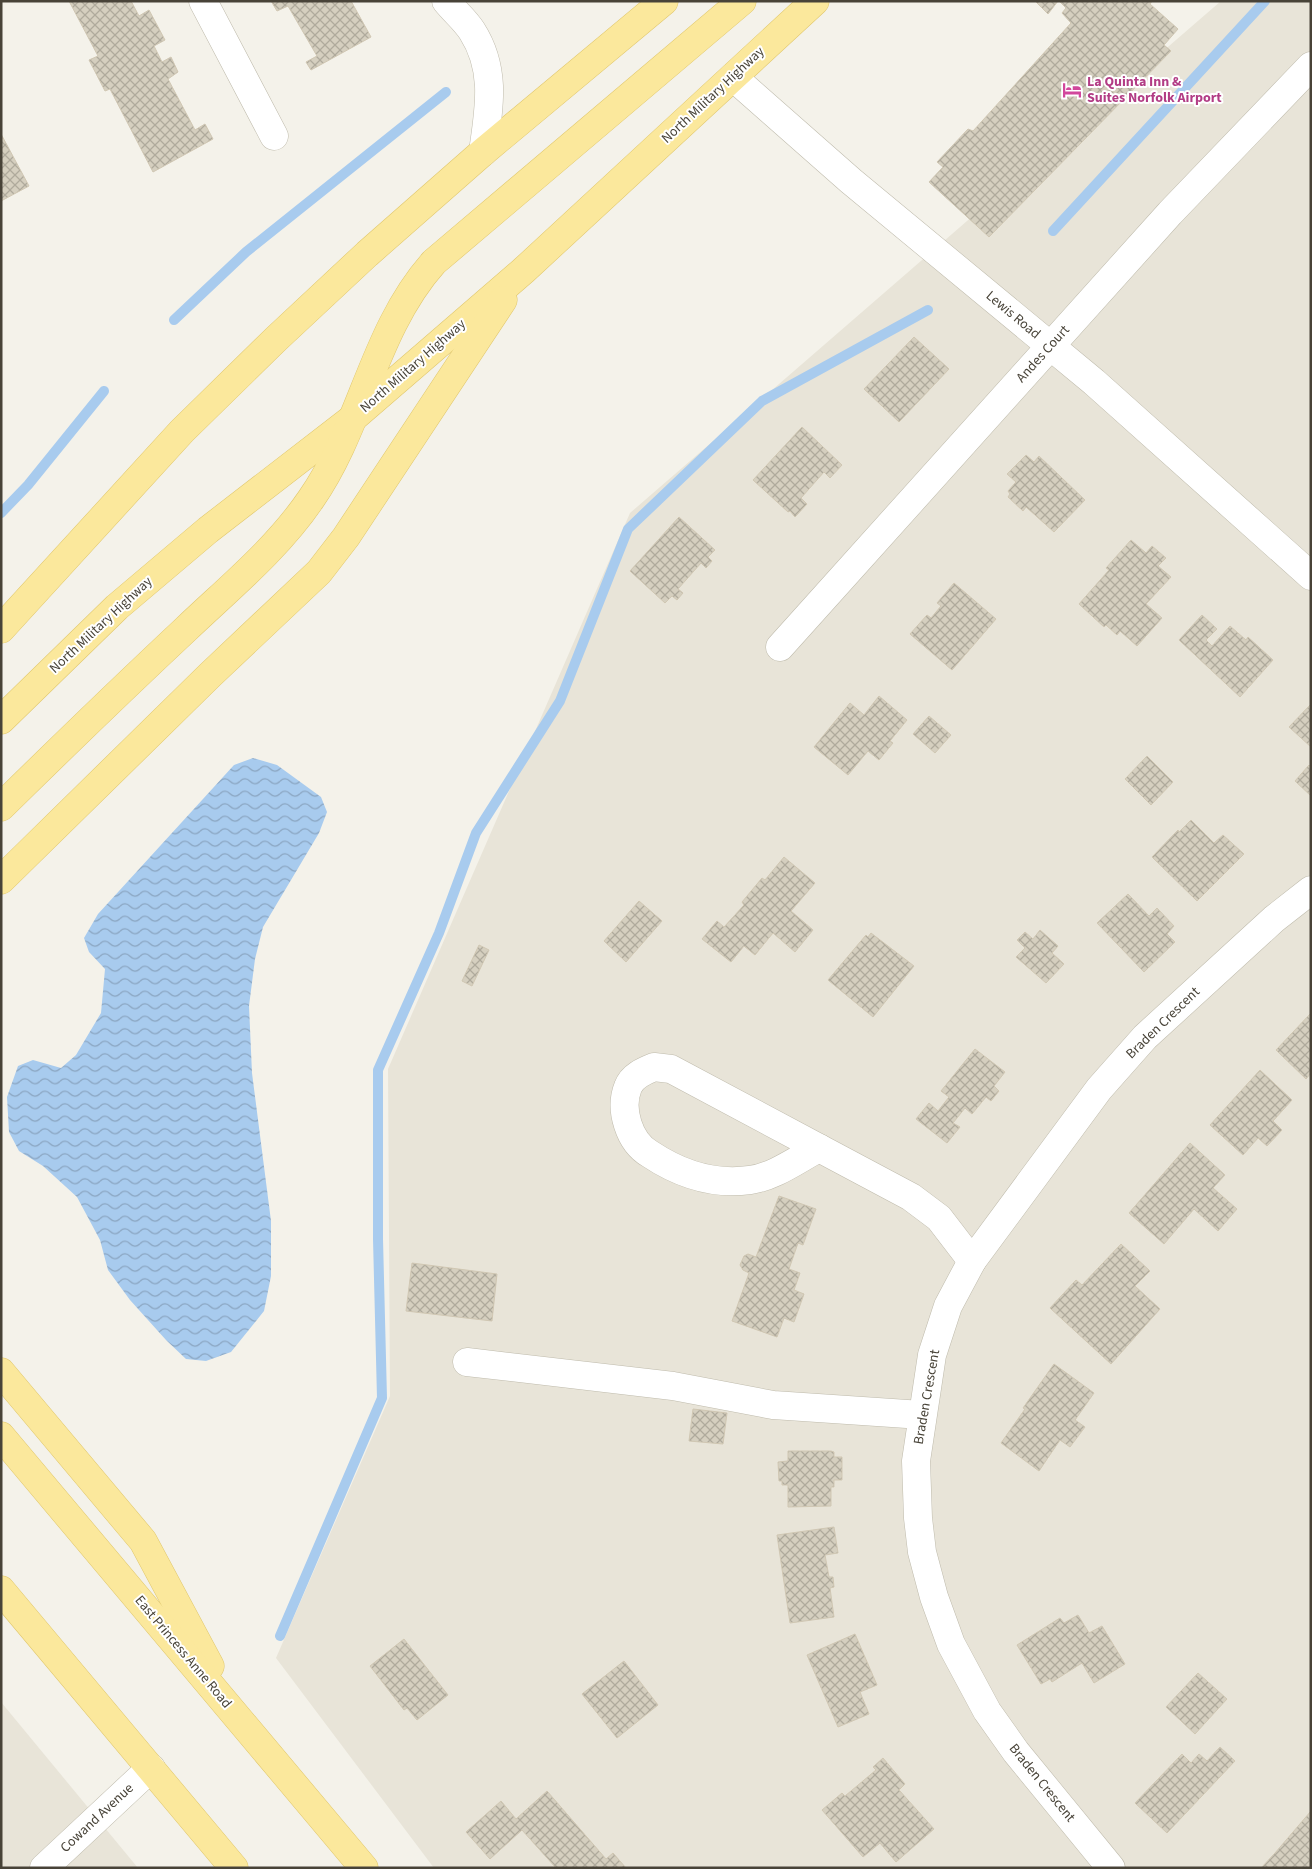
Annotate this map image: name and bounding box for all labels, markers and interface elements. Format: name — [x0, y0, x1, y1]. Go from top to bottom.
street label: North Military Highway — [657, 42, 769, 148]
place label: La Quinta Inn & Suites Norfolk Airport — [1087, 72, 1222, 108]
hotel icon: La Quinta Inn & Suites Norfolk Airport — [1061, 79, 1083, 101]
street label: Lewis Road — [981, 286, 1045, 344]
street label: North Military Highway — [356, 314, 471, 418]
street label: Andes Court — [1012, 321, 1075, 387]
street label: North Military Highway — [45, 572, 157, 678]
street label: Braden Crescent — [1122, 982, 1205, 1064]
street label: Braden Crescent — [909, 1348, 945, 1446]
street label: East Princess Anne Road — [130, 1591, 236, 1713]
street label: Braden Crescent — [1004, 1739, 1080, 1827]
street label: Cowand Avenue — [56, 1779, 138, 1857]

